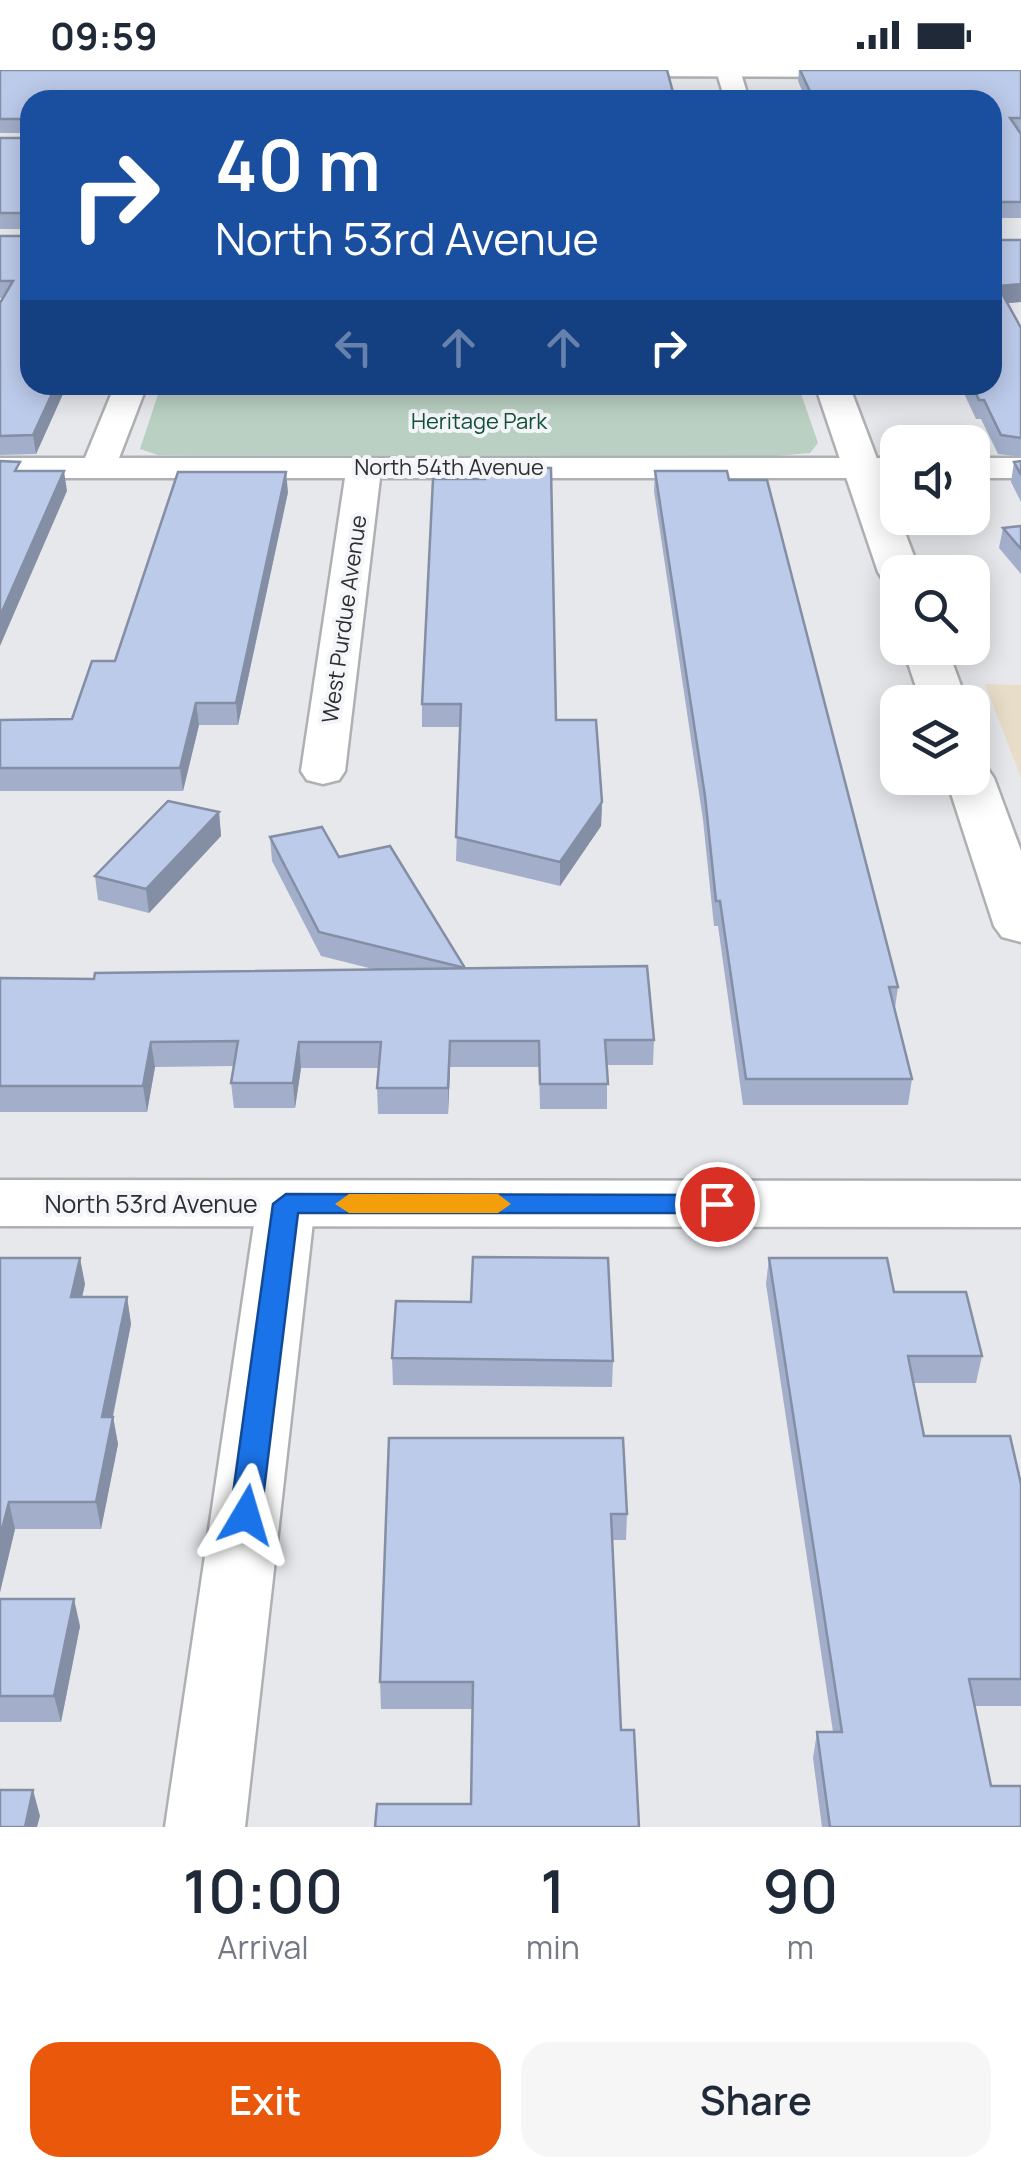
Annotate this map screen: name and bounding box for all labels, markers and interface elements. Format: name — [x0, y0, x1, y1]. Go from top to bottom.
text: 09:59 — [50, 9, 158, 61]
text: 40 m — [215, 116, 381, 212]
icon: right — [50, 130, 180, 260]
text: North 53rd Avenue — [215, 207, 599, 269]
icon: left — [326, 320, 381, 375]
icon: ahead — [431, 320, 486, 375]
icon: ahead — [536, 320, 591, 375]
icon: right — [641, 320, 696, 375]
park label: Heritage Park — [411, 406, 548, 436]
map controls — [880, 425, 990, 795]
button: sound — [880, 425, 990, 535]
street label: North 54th Avenue — [354, 452, 544, 482]
street label: West Purdue Avenue — [315, 513, 373, 725]
button: search — [880, 555, 990, 665]
button: layers — [880, 685, 990, 795]
pin — [675, 1162, 760, 1247]
icon: arrive — [690, 1177, 745, 1232]
street label: North 53rd Avenue — [44, 1186, 258, 1221]
position arrow — [194, 1463, 298, 1567]
text: 10:00 — [183, 1849, 343, 1931]
text: 1 — [540, 1849, 566, 1931]
text: 90 — [762, 1849, 838, 1931]
text: Arrival — [217, 1925, 309, 1969]
text: min — [526, 1925, 580, 1969]
text: m — [787, 1925, 814, 1969]
button: Exit — [30, 2042, 501, 2157]
button: Share — [521, 2042, 991, 2157]

